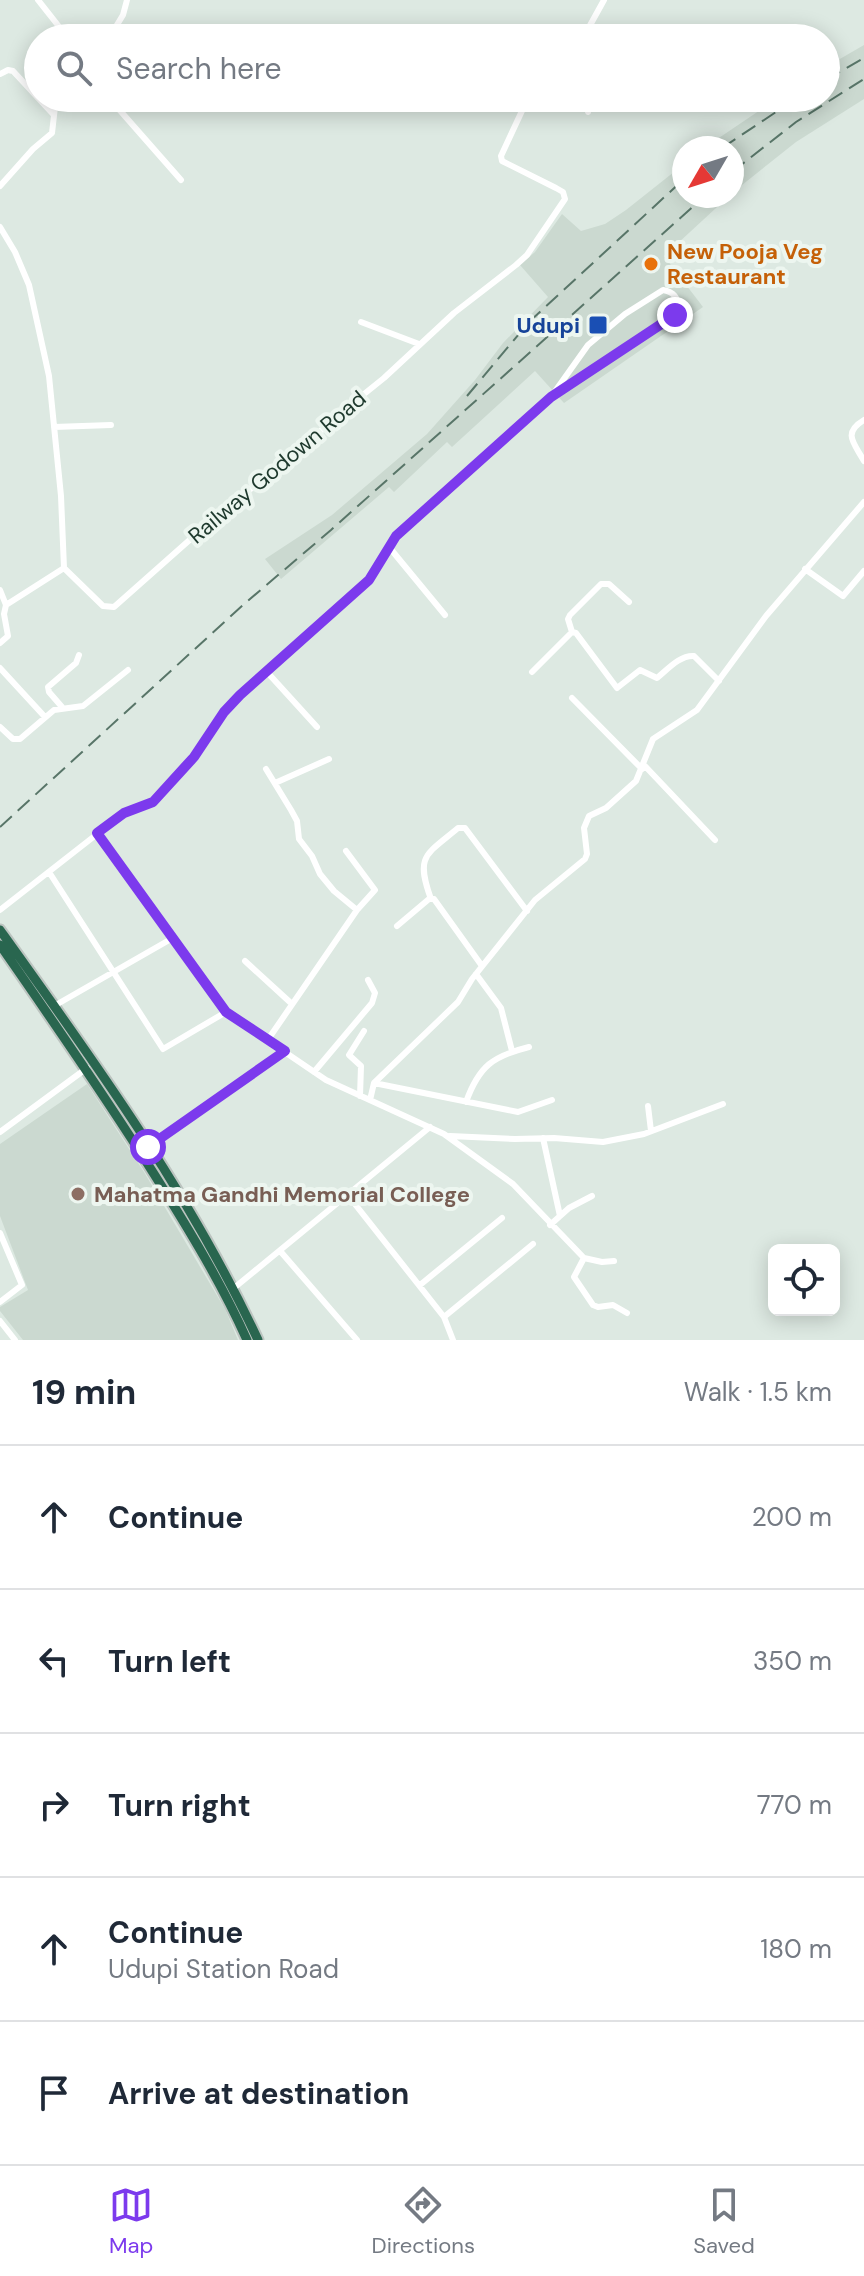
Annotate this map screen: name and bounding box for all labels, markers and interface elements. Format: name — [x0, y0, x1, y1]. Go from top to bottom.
search box — [24, 24, 840, 112]
icon: search — [52, 46, 96, 90]
text: Search here — [116, 49, 282, 88]
north arrow — [672, 136, 744, 208]
place label: New Pooja Veg Restaurant — [667, 237, 823, 291]
marker: New Pooja Veg Restaurant — [642, 255, 660, 273]
route end — [657, 297, 693, 333]
place label: Udupi — [517, 311, 580, 340]
marker: Udupi — [587, 314, 609, 336]
street label: Railway Godown Road — [182, 384, 372, 550]
route start — [130, 1129, 166, 1165]
place label: Mahatma Gandhi Memorial College — [94, 1180, 470, 1209]
marker: Mahatma Gandhi Memorial College — [69, 1185, 87, 1203]
map controls — [768, 1244, 840, 1316]
button: locate — [768, 1244, 840, 1316]
text: 19 min — [32, 1370, 136, 1415]
text: Walk · 1.5 km — [684, 1375, 832, 1409]
icon: ahead — [32, 1495, 76, 1539]
text: Continue — [108, 1498, 243, 1537]
text: 200 m — [752, 1500, 832, 1534]
icon: left — [32, 1639, 76, 1683]
text: Turn left — [108, 1642, 231, 1681]
text: 350 m — [753, 1644, 832, 1678]
icon: right — [32, 1783, 76, 1827]
text: Turn right — [108, 1786, 251, 1825]
text: 770 m — [757, 1788, 832, 1822]
text: Continue — [108, 1913, 243, 1952]
icon: ahead — [32, 1927, 76, 1971]
text: 180 m — [760, 1932, 832, 1966]
text: Udupi Station Road — [108, 1952, 339, 1986]
icon: arrive — [32, 2071, 76, 2115]
text: Arrive at destination — [108, 2074, 409, 2113]
tab: Map — [109, 2183, 153, 2260]
tab: Directions — [372, 2183, 475, 2260]
tab: Saved — [693, 2183, 755, 2260]

